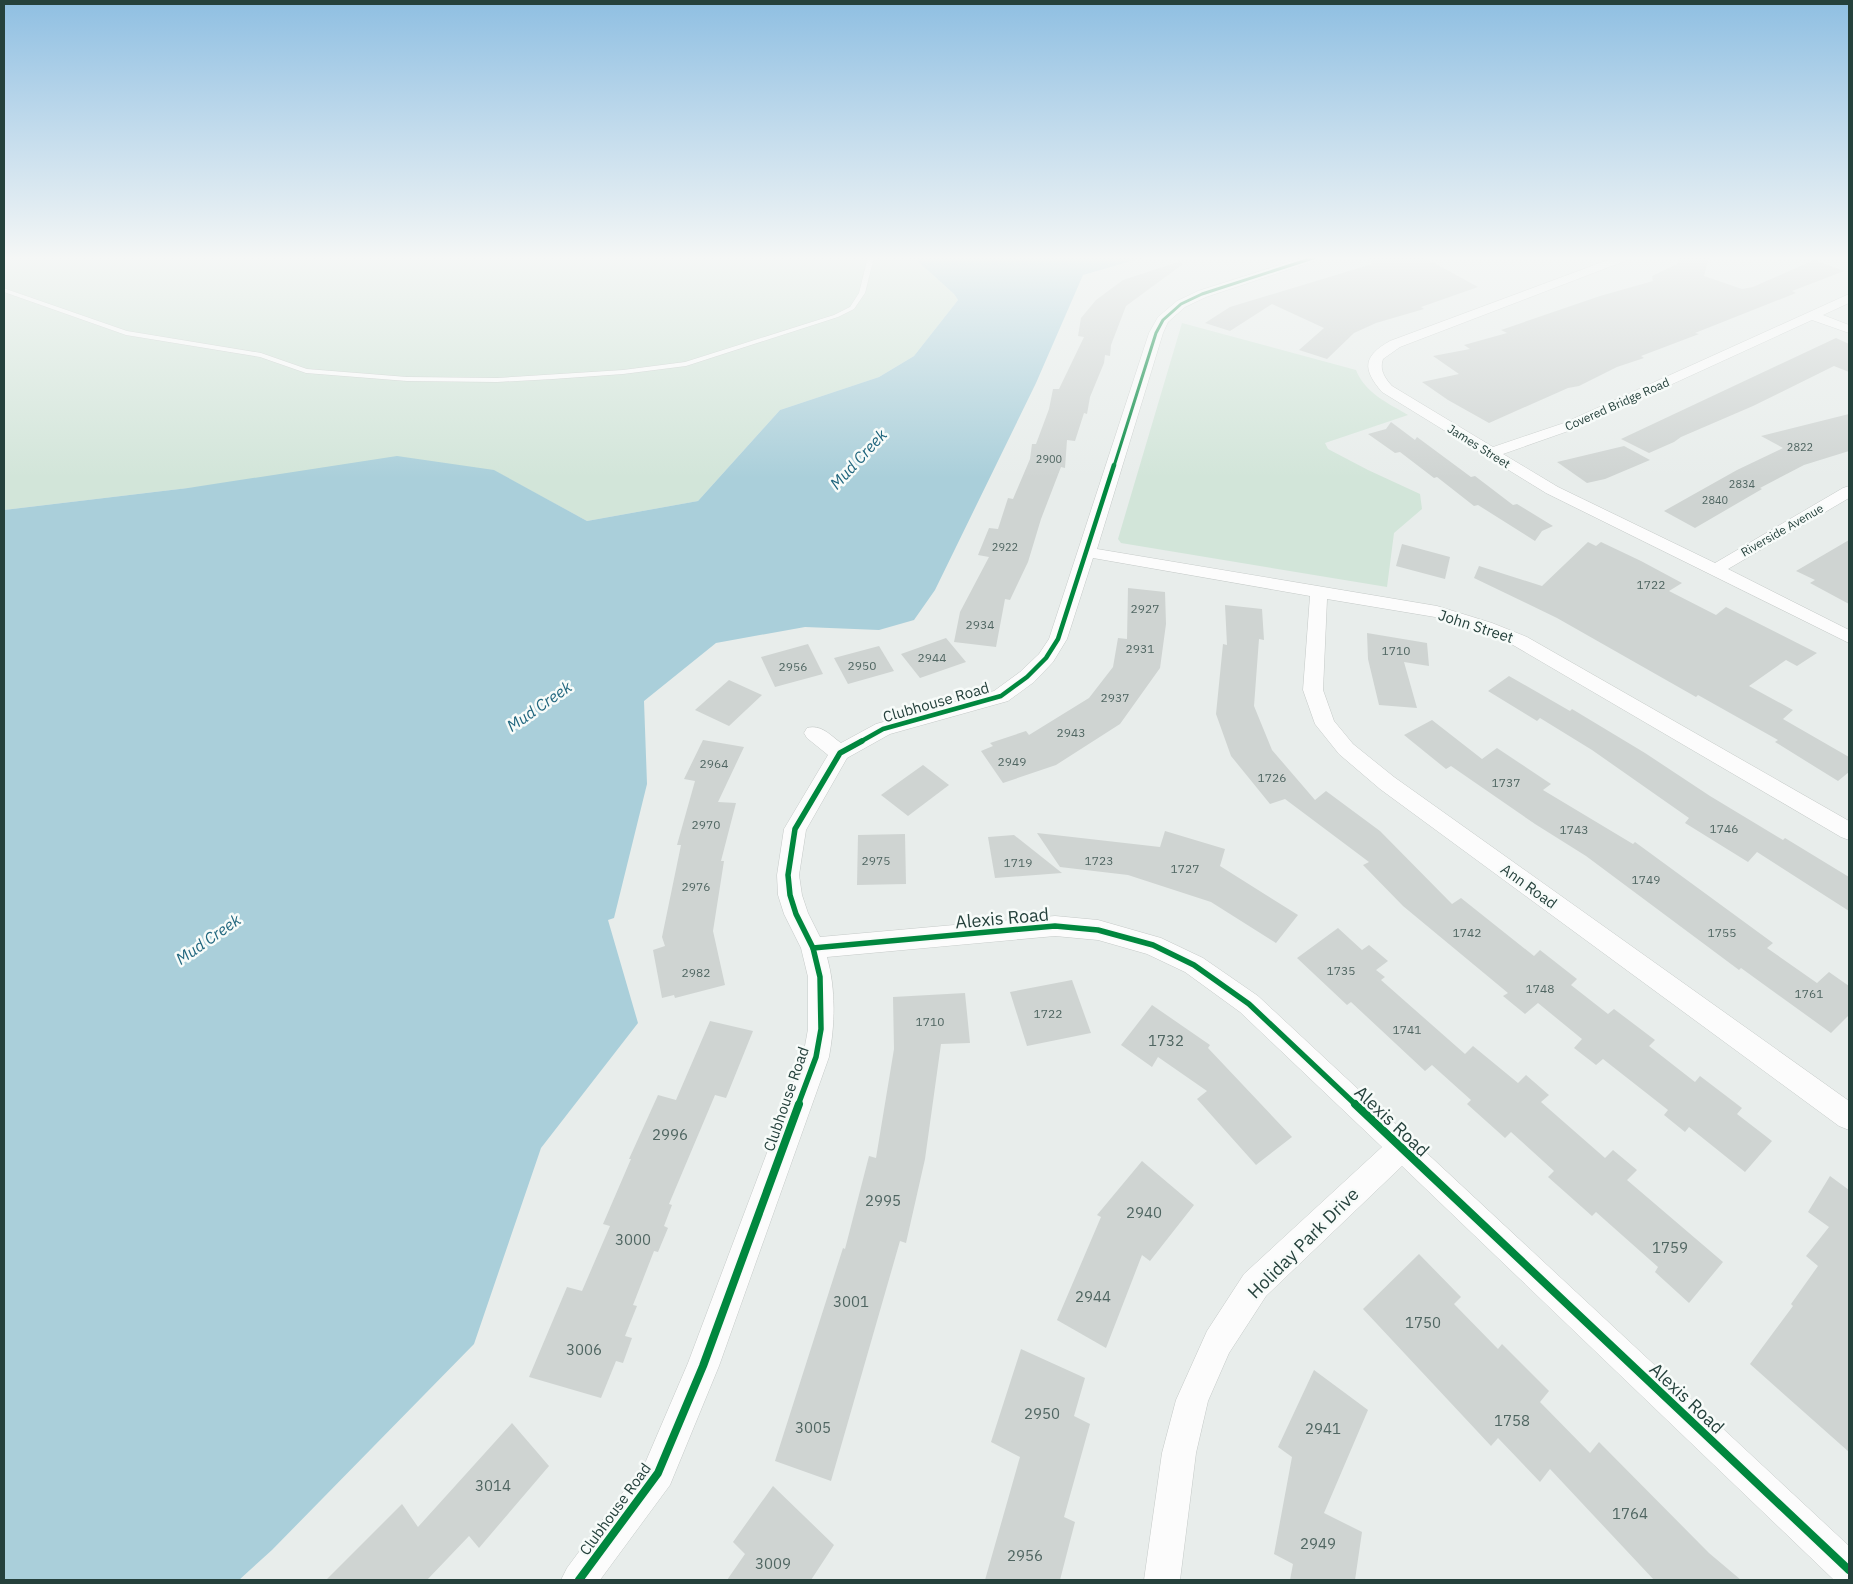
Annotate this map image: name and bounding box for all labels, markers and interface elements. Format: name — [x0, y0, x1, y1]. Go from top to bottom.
street label: Covered Bridge Road — [1562, 374, 1672, 434]
street label: James Street — [1445, 421, 1513, 471]
water label: Mud Creek — [825, 424, 891, 493]
house number: 2822 — [1787, 440, 1813, 454]
house number: 2900 — [1036, 452, 1062, 466]
house number: 2834 — [1729, 477, 1756, 491]
house number: 2840 — [1702, 493, 1728, 507]
street label: Riverside Avenue — [1738, 500, 1826, 560]
house number: 2922 — [992, 540, 1018, 554]
house number: 1722 — [1637, 577, 1665, 592]
house number: 2927 — [1131, 601, 1159, 616]
street label: John Street — [1436, 605, 1516, 647]
house number: 2934 — [966, 617, 994, 632]
house number: 2931 — [1126, 641, 1154, 656]
house number: 1710 — [1382, 643, 1410, 658]
house number: 2944 — [918, 650, 946, 665]
house number: 2950 — [848, 658, 876, 673]
house number: 2956 — [779, 659, 807, 674]
water label: Mud Creek — [503, 676, 576, 736]
street label: Clubhouse Road — [881, 678, 991, 726]
house number: 2937 — [1101, 690, 1129, 705]
house number: 2943 — [1057, 725, 1085, 740]
house number: 2949 — [998, 754, 1026, 769]
house number: 2964 — [700, 756, 728, 771]
house number: 1726 — [1258, 770, 1286, 785]
house number: 1737 — [1492, 775, 1520, 790]
house number: 2970 — [692, 817, 720, 832]
house number: 1746 — [1710, 821, 1738, 836]
house number: 1743 — [1560, 822, 1588, 837]
house number: 2975 — [862, 853, 890, 868]
house number: 1723 — [1085, 853, 1113, 868]
house number: 1719 — [1004, 855, 1032, 870]
street label: Ann Road — [1497, 859, 1561, 913]
house number: 1727 — [1171, 861, 1199, 876]
house number: 1749 — [1632, 872, 1660, 887]
house number: 2976 — [682, 879, 710, 894]
street label: Alexis Road — [954, 902, 1050, 934]
water label: Mud Creek — [172, 909, 245, 969]
house number: 1742 — [1453, 925, 1481, 940]
house number: 1755 — [1708, 925, 1736, 940]
house number: 1735 — [1327, 963, 1355, 978]
house number: 2982 — [682, 965, 710, 980]
house number: 1748 — [1526, 981, 1554, 996]
house number: 1761 — [1795, 986, 1823, 1001]
house number: 1722 — [1034, 1006, 1062, 1021]
house number: 1710 — [916, 1014, 944, 1029]
house number: 1741 — [1393, 1022, 1421, 1037]
house number: 1732 — [1148, 1031, 1184, 1050]
street label: Clubhouse Road — [759, 1044, 813, 1154]
street label: Alexis Road — [1350, 1080, 1434, 1162]
house number: 2996 — [652, 1125, 688, 1144]
street label: Holiday Park Drive — [1243, 1183, 1363, 1303]
house number: 2995 — [865, 1191, 901, 1210]
house number: 2940 — [1126, 1203, 1162, 1222]
house number: 3000 — [615, 1230, 651, 1249]
house number: 1759 — [1652, 1238, 1688, 1257]
house number: 2944 — [1075, 1287, 1111, 1306]
house number: 3001 — [833, 1292, 869, 1311]
house number: 1750 — [1405, 1313, 1441, 1332]
house number: 3006 — [566, 1340, 602, 1359]
street label: Alexis Road — [1645, 1357, 1729, 1439]
house number: 2950 — [1024, 1404, 1060, 1423]
house number: 1758 — [1494, 1411, 1530, 1430]
house number: 3005 — [795, 1418, 831, 1437]
house number: 2941 — [1305, 1419, 1341, 1438]
street label: Clubhouse Road — [575, 1459, 655, 1559]
house number: 3014 — [475, 1476, 511, 1495]
house number: 1764 — [1612, 1504, 1648, 1523]
house number: 2949 — [1300, 1534, 1336, 1553]
house number: 2956 — [1007, 1546, 1043, 1565]
house number: 3009 — [755, 1554, 791, 1573]

